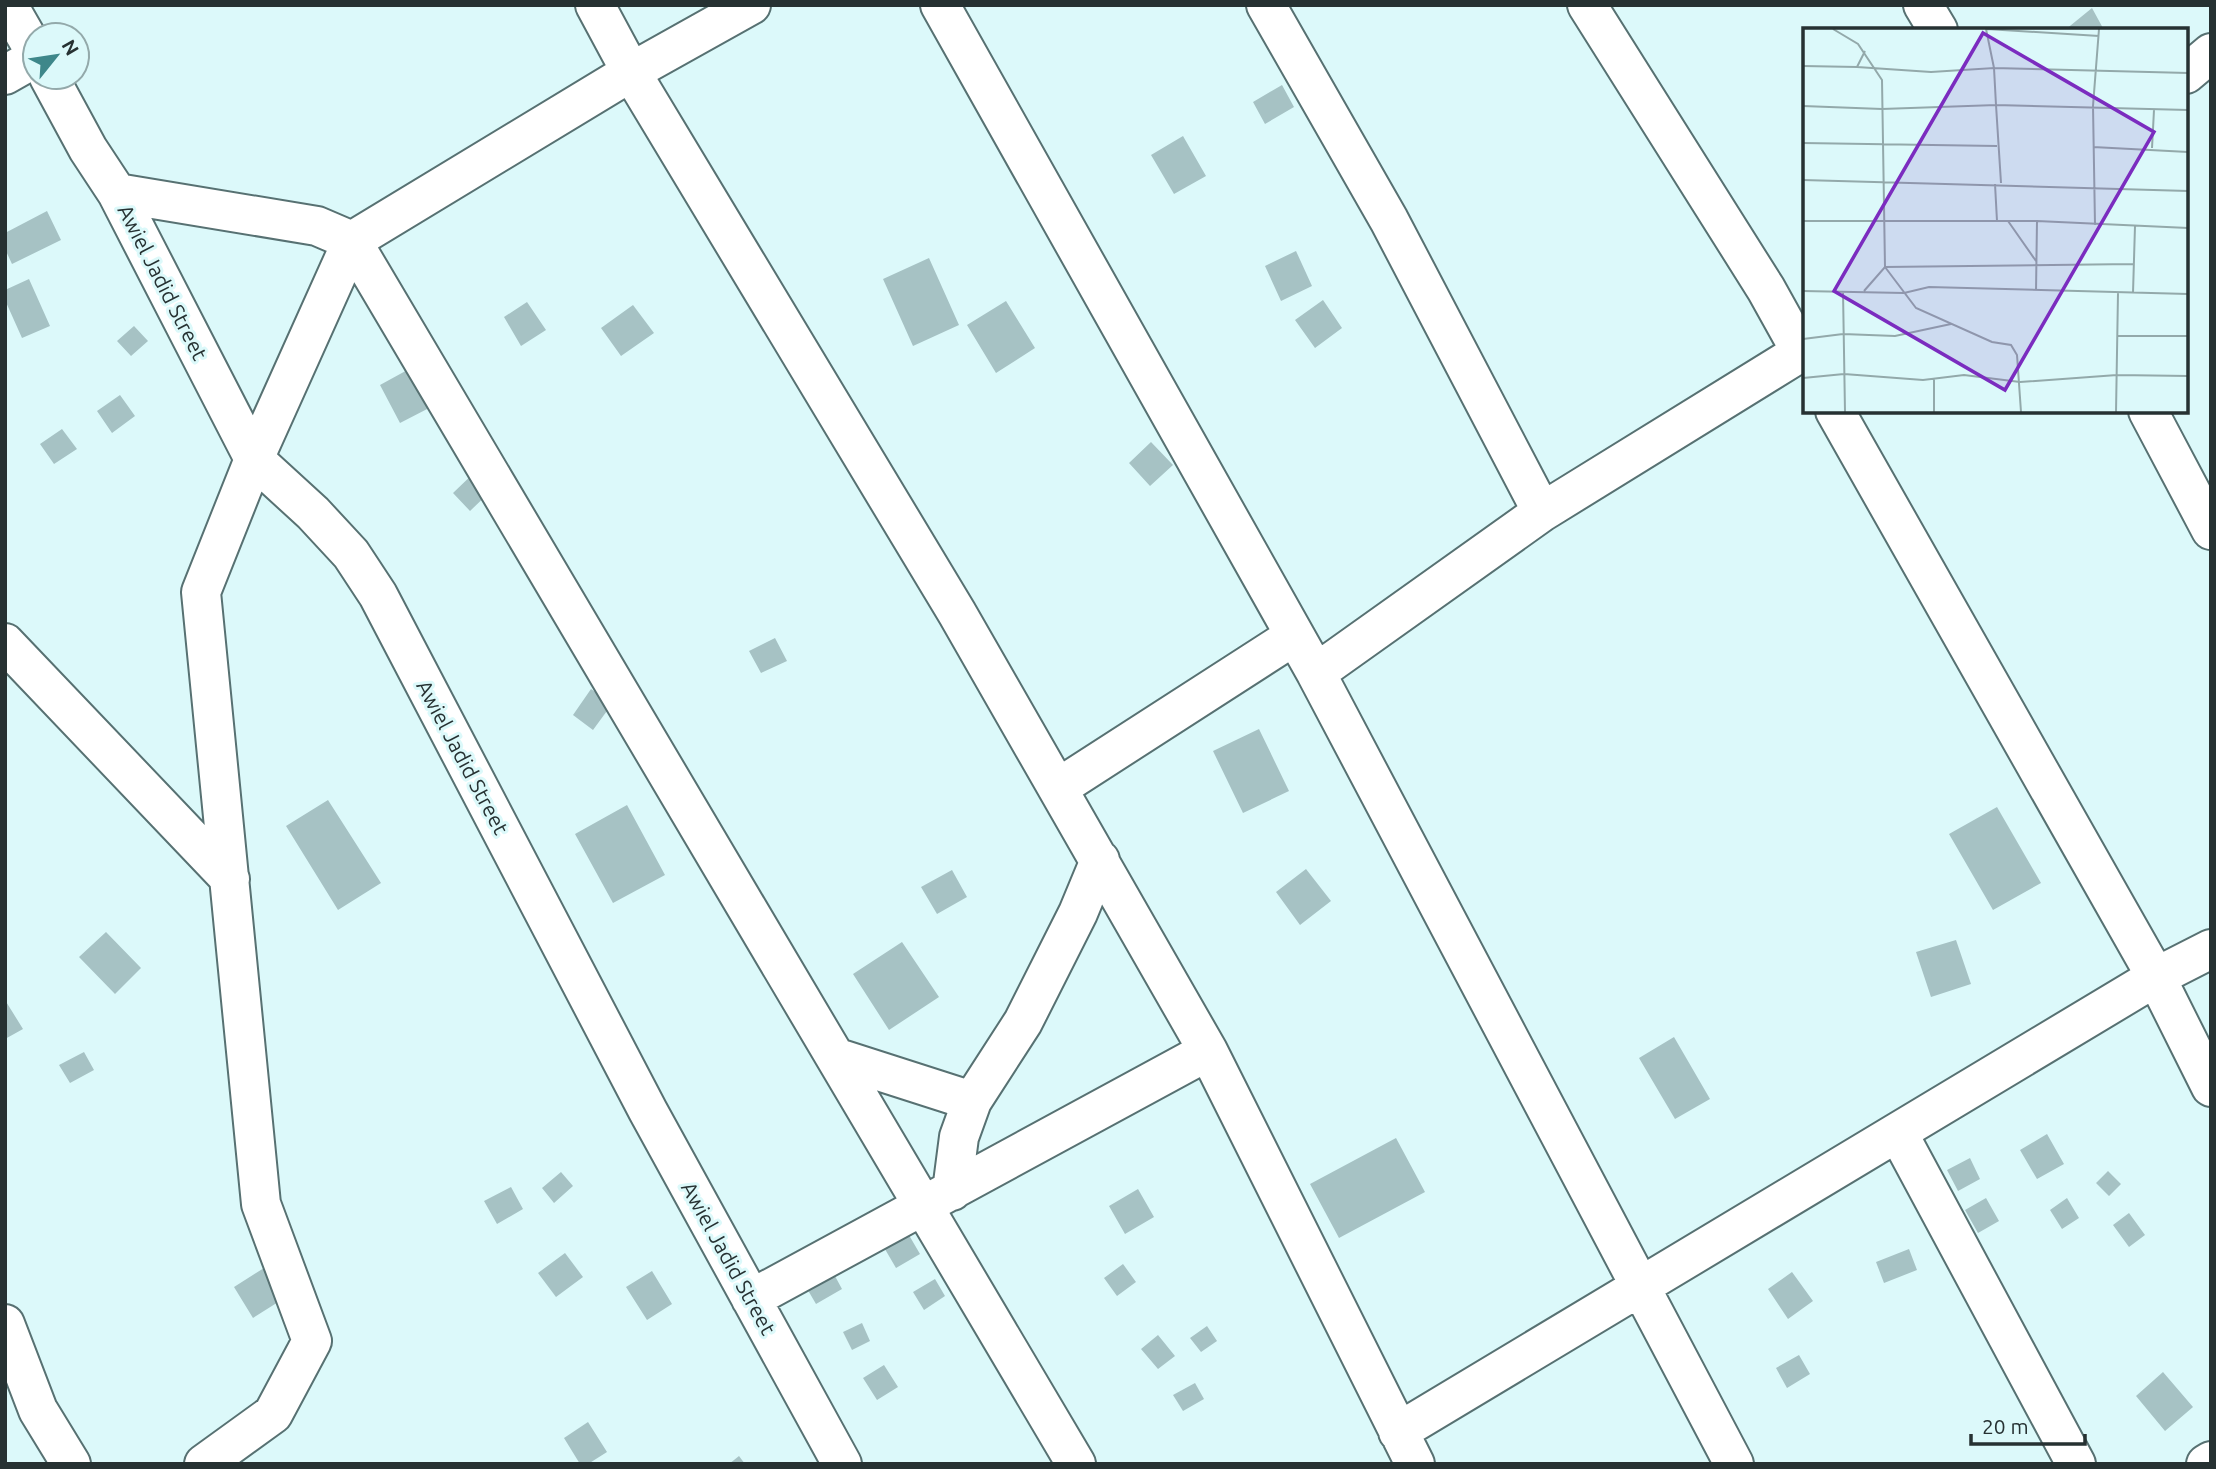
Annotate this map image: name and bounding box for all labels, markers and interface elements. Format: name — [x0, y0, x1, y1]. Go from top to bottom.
north arrow — [21, 21, 91, 91]
inset map — [1803, 28, 2188, 413]
text: N — [58, 36, 84, 59]
street label: Awiel Jadid Street — [113, 200, 213, 364]
street label: Awiel Jadid Street — [412, 676, 514, 838]
street label: Awiel Jadid Street — [677, 1177, 781, 1339]
scale bar — [1971, 1402, 2085, 1446]
text: 20 m — [1982, 1414, 2029, 1438]

